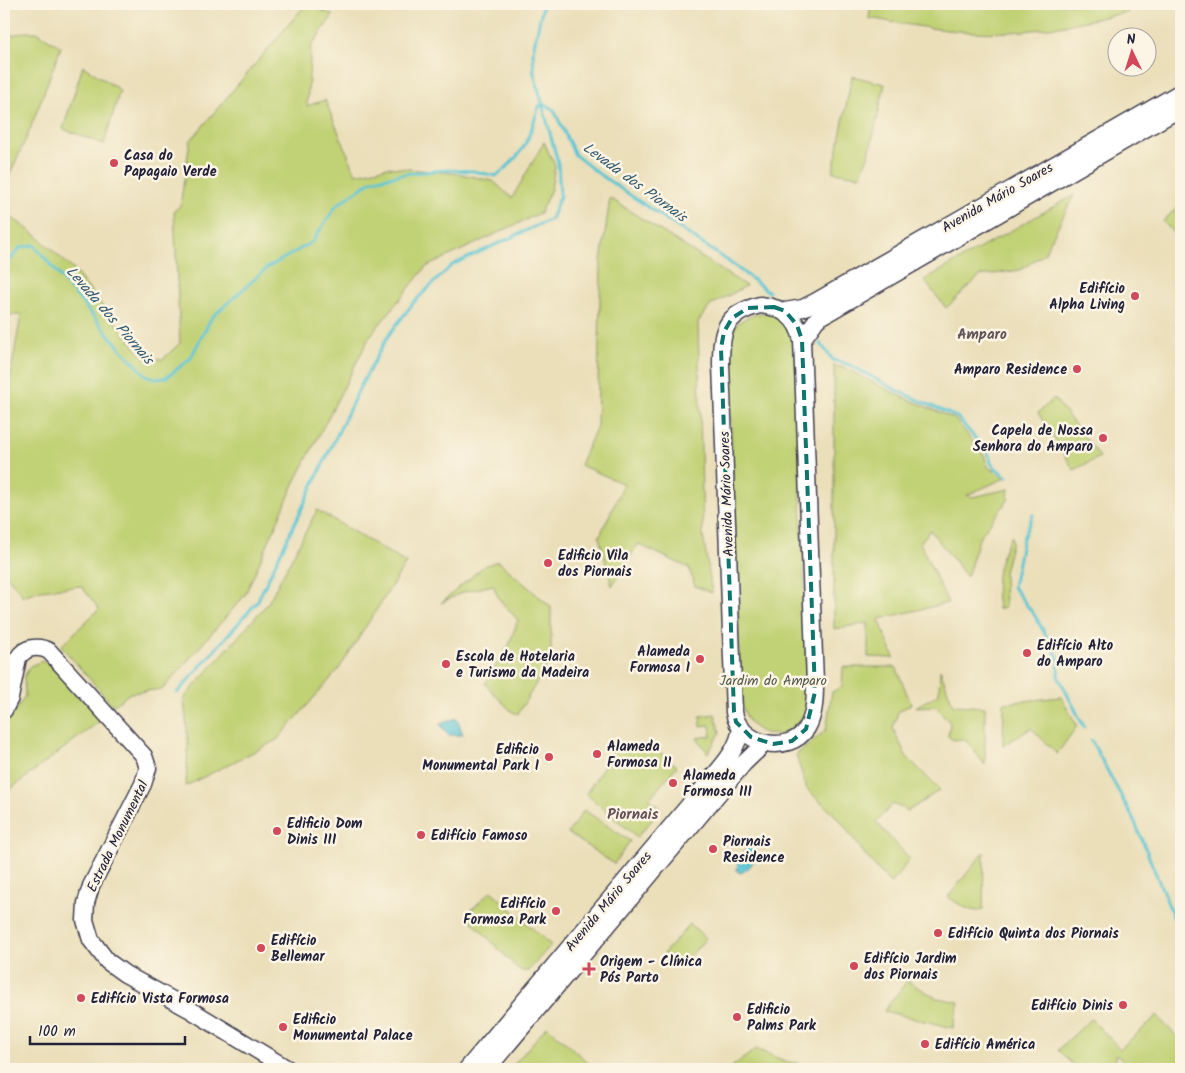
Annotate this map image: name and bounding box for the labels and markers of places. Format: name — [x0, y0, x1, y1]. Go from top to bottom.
place label: Casa do Papagaio Verde — [124, 145, 217, 183]
marker: Casa do Papagaio Verde — [108, 157, 120, 169]
place label: Edifício Alpha Living — [1049, 278, 1126, 316]
marker: Edifício Alpha Living — [1129, 290, 1141, 302]
place label: Amparo Residence — [954, 359, 1067, 381]
marker: Amparo Residence — [1071, 363, 1083, 375]
place label: Capela de Nossa Senhora do Amparo — [973, 420, 1094, 458]
marker: Capela de Nossa Senhora do Amparo — [1097, 432, 1109, 444]
place label: Edificio Vila dos Piornais — [558, 545, 632, 583]
marker: Edificio Vila dos Piornais — [542, 557, 554, 569]
place label: Edifício Alto do Amparo — [1037, 635, 1114, 673]
place label: Alameda Formosa I — [630, 641, 690, 679]
place label: Escola de Hotelaria e Turismo da Madeira — [456, 646, 589, 684]
marker: Edifício Alto do Amparo — [1021, 647, 1033, 659]
marker: Alameda Formosa I — [694, 653, 706, 665]
marker: Escola de Hotelaria e Turismo da Madeira — [440, 658, 452, 670]
place label: Alameda Formosa II — [607, 736, 672, 774]
place label: Edificio Monumental Park I — [422, 739, 540, 777]
marker: Alameda Formosa II — [591, 748, 603, 760]
marker: Edificio Monumental Park I — [543, 751, 555, 763]
place label: Alameda Formosa III — [683, 765, 752, 803]
marker: Alameda Formosa III — [667, 777, 679, 789]
place label: Edificio Dom Dinis III — [287, 813, 363, 851]
marker: Edificio Dom Dinis III — [271, 825, 283, 837]
place label: Edifício Famoso — [431, 825, 528, 847]
marker: Edifício Famoso — [415, 829, 427, 841]
place label: Piornais Residence — [723, 831, 784, 869]
marker: Piornais Residence — [707, 843, 719, 855]
place label: Edifício Formosa Park — [463, 893, 547, 931]
marker: Edifício Formosa Park — [550, 905, 562, 917]
place label: Edifício Quinta dos Piornais — [948, 923, 1119, 945]
marker: Edifício Quinta dos Piornais — [932, 927, 944, 939]
place label: Edifício Bellemar — [271, 930, 325, 968]
marker: Edifício Bellemar — [255, 942, 267, 954]
place label: Edifício Jardim dos Piornais — [864, 948, 957, 986]
place label: Origem - Clínica Pós Parto — [600, 951, 702, 989]
marker: Edifício Jardim dos Piornais — [848, 960, 860, 972]
marker: Origem - Clínica Pós Parto — [582, 962, 596, 976]
place label: Edifício Vista Formosa — [91, 988, 229, 1010]
marker: Edifício Vista Formosa — [75, 992, 87, 1004]
place label: Edifício Dinis — [1031, 995, 1113, 1017]
place label: Edificio Palms Park — [747, 999, 817, 1037]
marker: Edifício Dinis — [1117, 999, 1129, 1011]
place label: Edificio Monumental Palace — [293, 1009, 413, 1047]
marker: Edificio Palms Park — [731, 1011, 743, 1023]
marker: Edificio Monumental Palace — [277, 1021, 289, 1033]
place label: Edifício América — [935, 1034, 1035, 1056]
marker: Edifício América — [919, 1038, 931, 1050]

